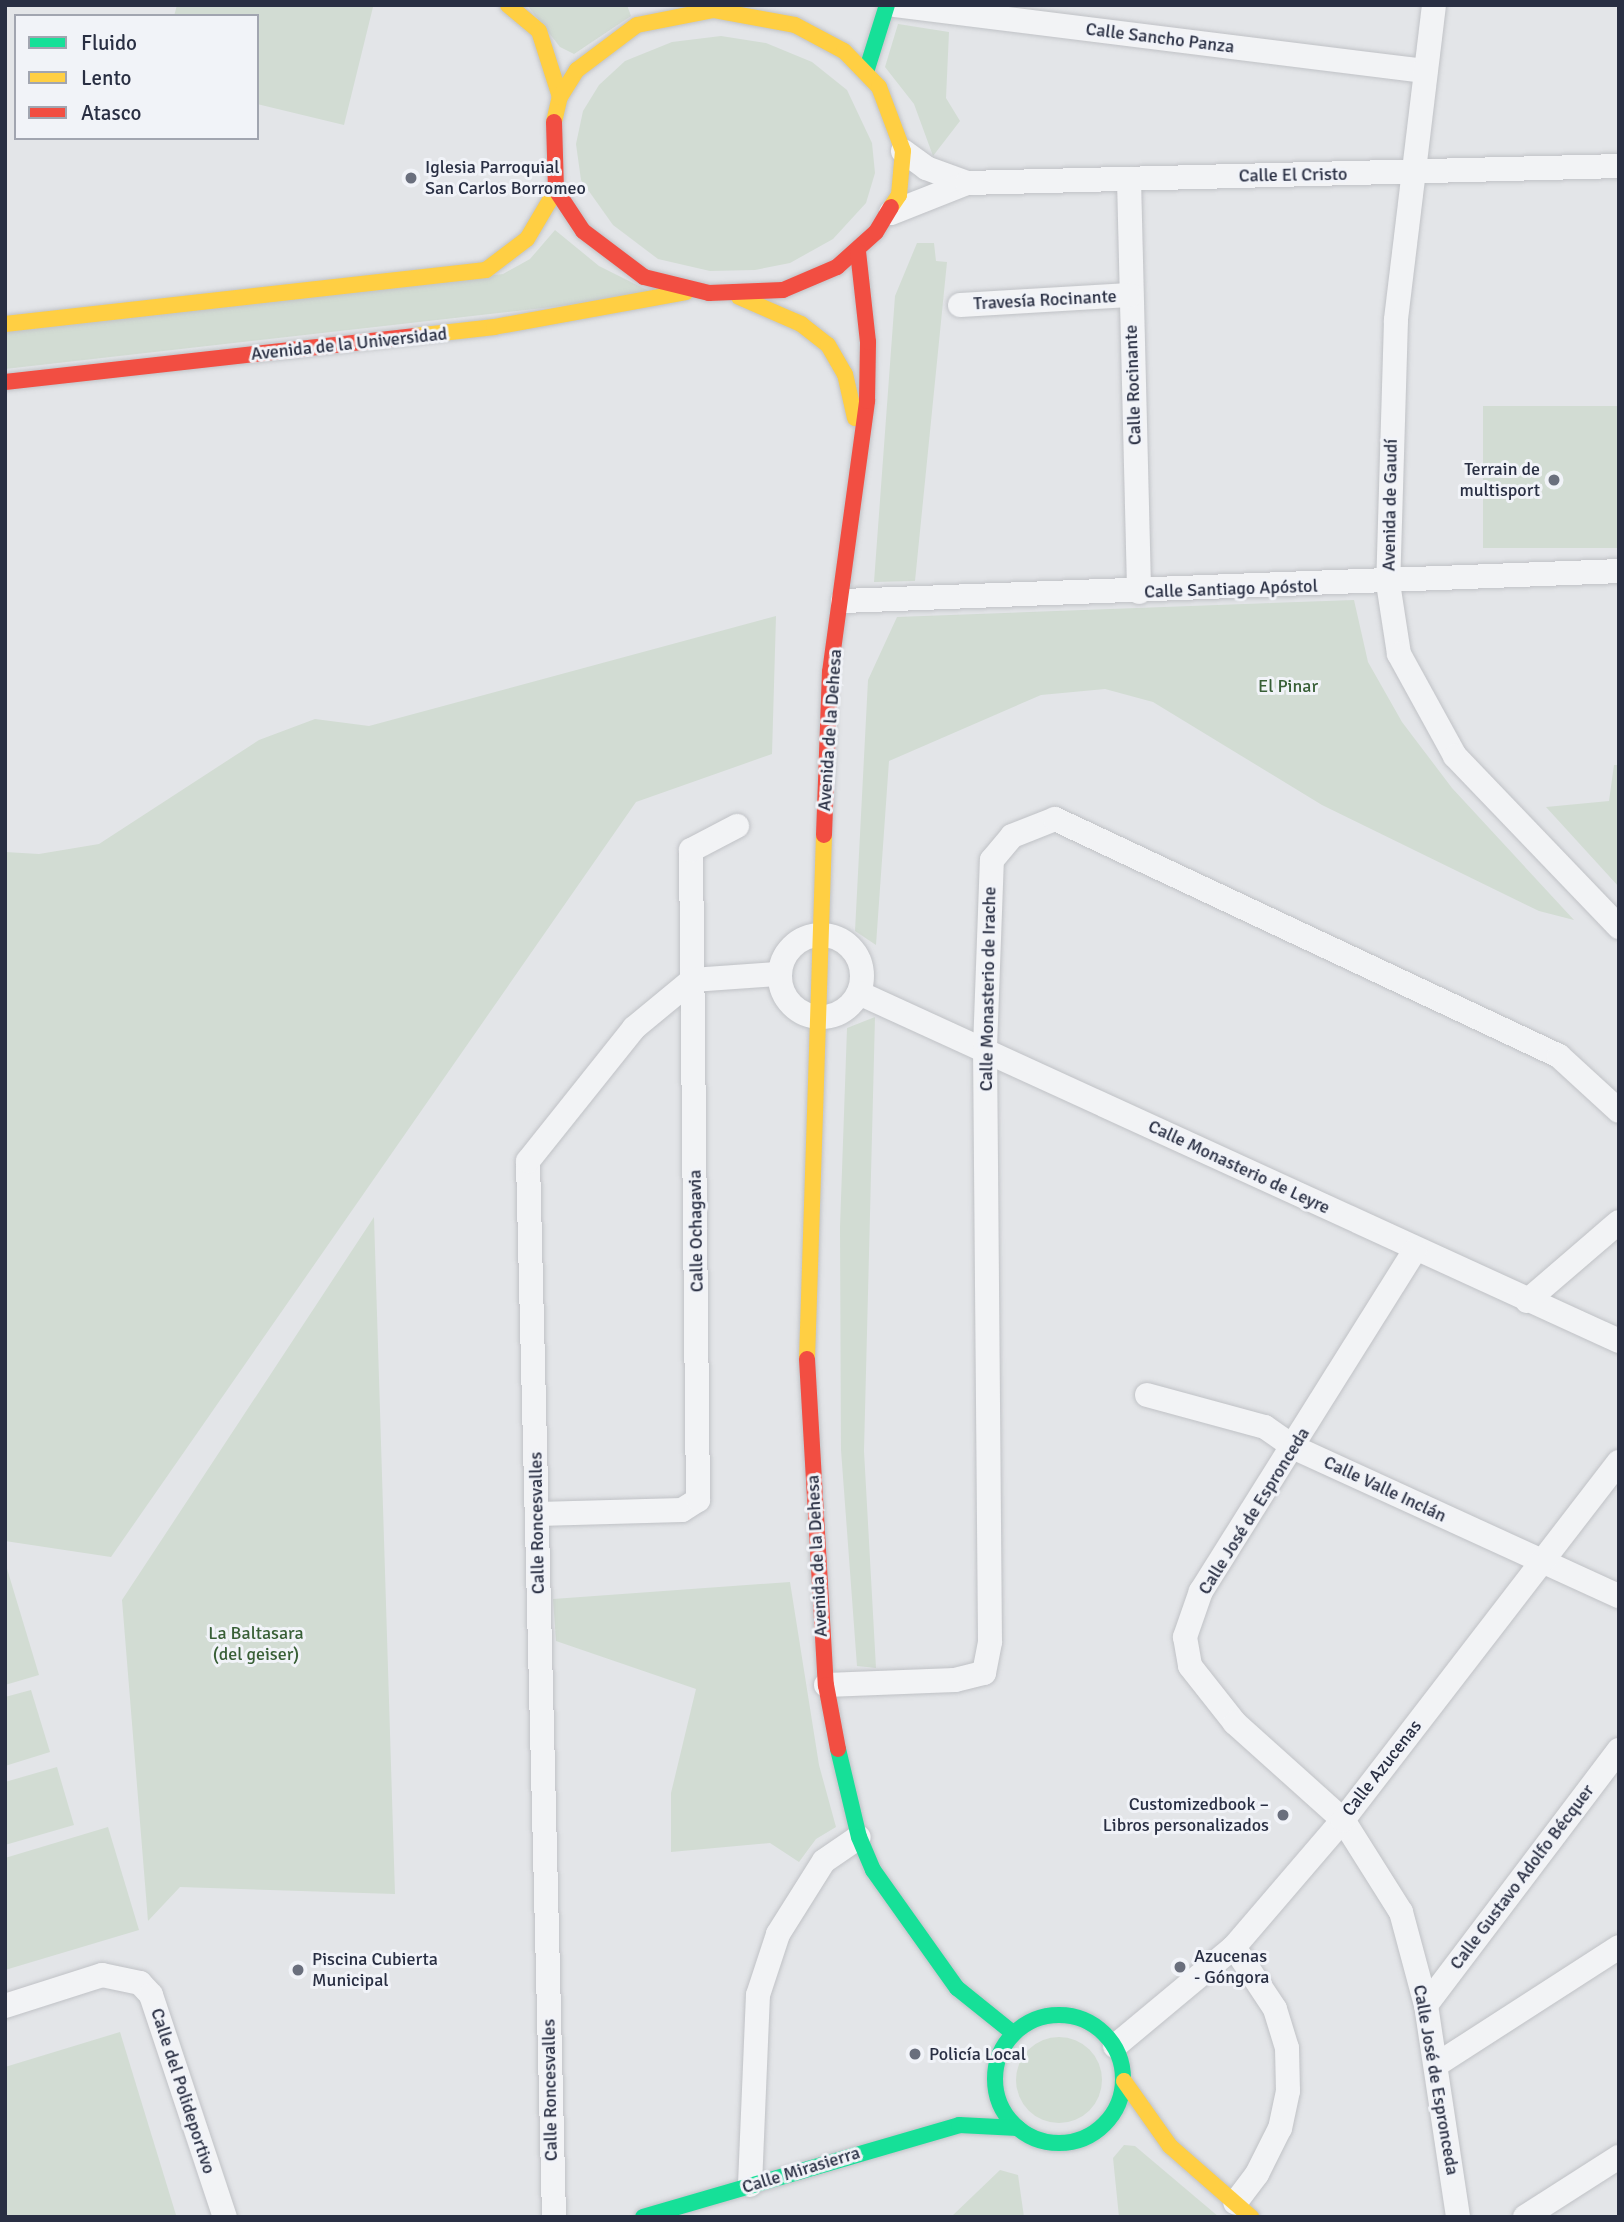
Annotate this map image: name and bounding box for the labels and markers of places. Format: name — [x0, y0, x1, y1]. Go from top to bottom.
place label: Iglesia Parroquial San Carlos Borromeo — [425, 157, 586, 200]
marker: Iglesia Parroquial San Carlos Borromeo — [403, 170, 419, 186]
place label: Terrain de multisport — [1459, 459, 1540, 502]
marker: Terrain de multisport — [1546, 472, 1562, 488]
place label: Customizedbook – Libros personalizados — [1103, 1794, 1269, 1836]
marker: Customizedbook – Libros personalizados — [1275, 1807, 1291, 1823]
place label: Azucenas - Góngora — [1194, 1946, 1269, 1988]
place label: Piscina Cubierta Municipal — [312, 1949, 438, 1992]
marker: Azucenas - Góngora — [1172, 1959, 1188, 1975]
marker: Piscina Cubierta Municipal — [290, 1962, 306, 1978]
place label: Policía Local — [929, 2043, 1026, 2065]
marker: Policía Local — [907, 2046, 923, 2062]

